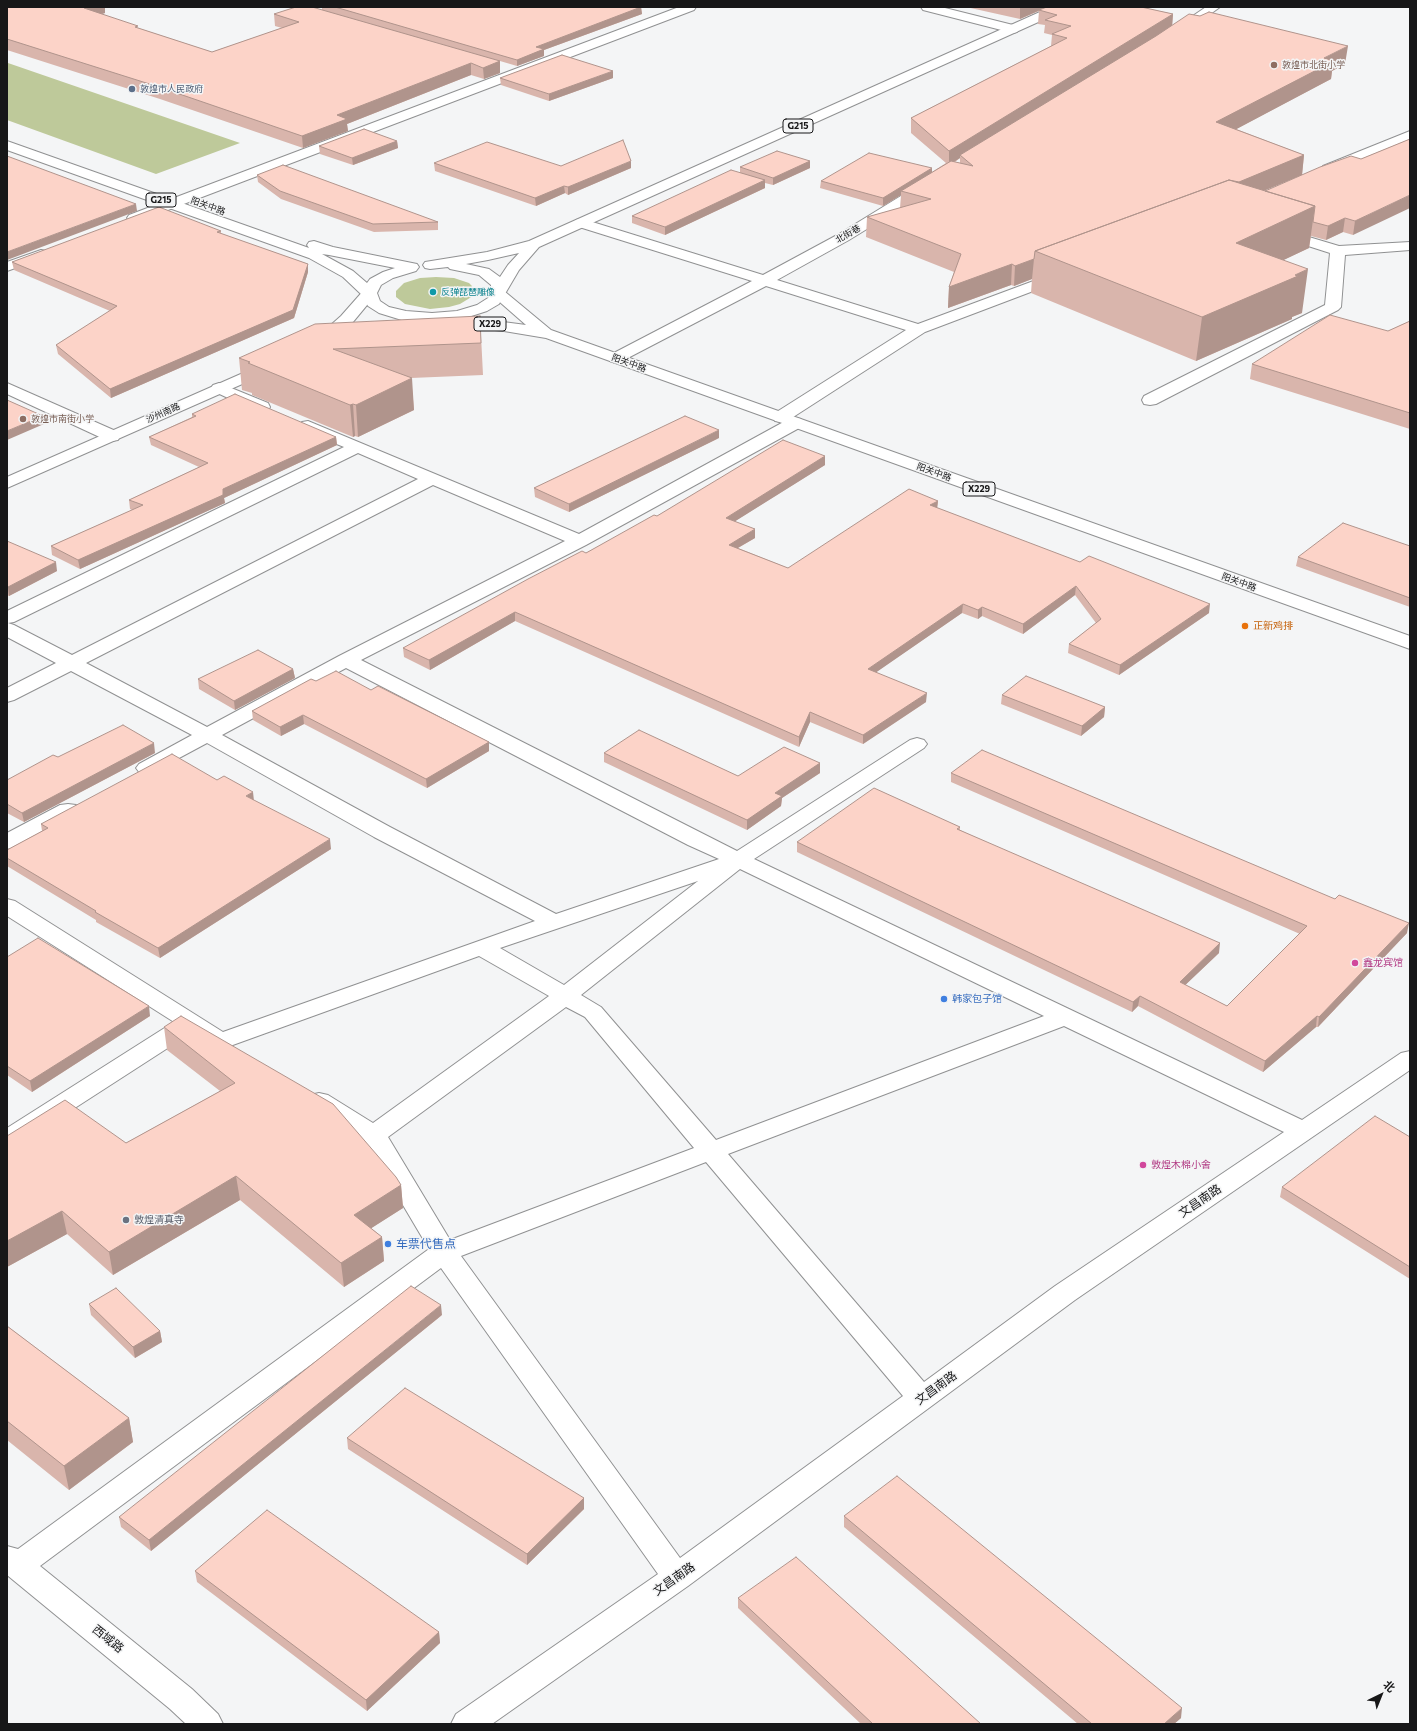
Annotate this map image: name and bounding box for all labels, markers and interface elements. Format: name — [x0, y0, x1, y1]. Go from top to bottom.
marker: 敦煌市北街小学 — [1269, 60, 1279, 70]
place label: 敦煌市北街小学 — [1282, 60, 1345, 70]
marker: 敦煌市人民政府 — [127, 84, 137, 94]
place label: 敦煌市人民政府 — [140, 84, 203, 94]
road number: G215 — [783, 119, 813, 133]
road number: G215 — [146, 193, 176, 207]
street label: 阳关中路 — [189, 195, 227, 217]
street label: 北街巷 — [834, 223, 862, 245]
marker: 反弹琵琶雕像 — [428, 287, 438, 297]
place label: 反弹琵琶雕像 — [441, 287, 495, 297]
road number: X229 — [474, 317, 506, 331]
street label: 阳关中路 — [610, 352, 648, 374]
street label: 沙州南路 — [144, 401, 182, 425]
marker: 敦煌市南街小学 — [18, 414, 28, 424]
place label: 敦煌市南街小学 — [31, 414, 94, 424]
street label: 阳关中路 — [915, 461, 953, 483]
road number: X229 — [963, 482, 995, 496]
street label: 阳关中路 — [1220, 571, 1258, 593]
place label: 正新鸡排 — [1253, 620, 1293, 632]
marker: 正新鸡排 — [1240, 621, 1250, 631]
place label: 鑫龙宾馆 — [1363, 957, 1403, 969]
marker: 鑫龙宾馆 — [1350, 958, 1360, 968]
place label: 韩家包子馆 — [952, 993, 1002, 1005]
marker: 韩家包子馆 — [939, 994, 949, 1004]
place label: 敦煌木棉小舍 — [1151, 1159, 1211, 1171]
marker: 敦煌木棉小舍 — [1138, 1160, 1148, 1170]
street label: 文昌南路 — [1176, 1182, 1224, 1220]
place label: 敦煌清真寺 — [134, 1214, 184, 1226]
marker: 敦煌清真寺 — [121, 1215, 131, 1225]
place label: 车票代售点 — [396, 1237, 456, 1251]
marker: 车票代售点 — [383, 1239, 393, 1249]
street label: 文昌南路 — [912, 1368, 960, 1408]
street label: 文昌南路 — [650, 1559, 698, 1599]
street label: 西域路 — [89, 1622, 127, 1656]
north arrow — [1361, 1675, 1401, 1715]
text: 北 — [1381, 1677, 1398, 1694]

